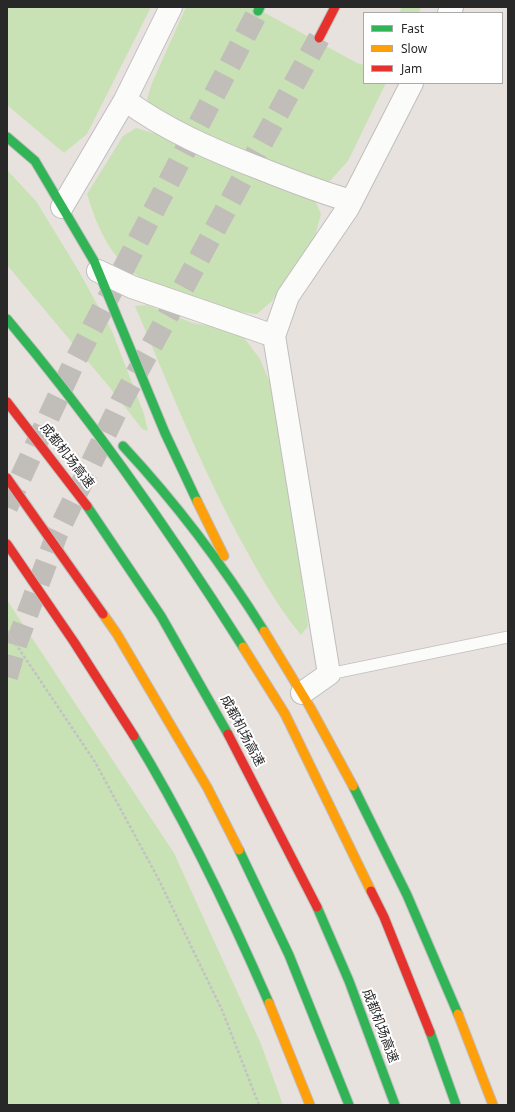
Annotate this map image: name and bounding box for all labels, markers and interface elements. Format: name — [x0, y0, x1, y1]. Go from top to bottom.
legend — [363, 12, 503, 84]
text: Fast — [401, 20, 424, 37]
text: Slow — [401, 40, 427, 57]
text: Jam — [401, 60, 422, 77]
street label: 成都机场高速 — [37, 420, 97, 492]
street label: 成都机场高速 — [217, 693, 267, 769]
street label: 成都机场高速 — [359, 987, 401, 1065]

